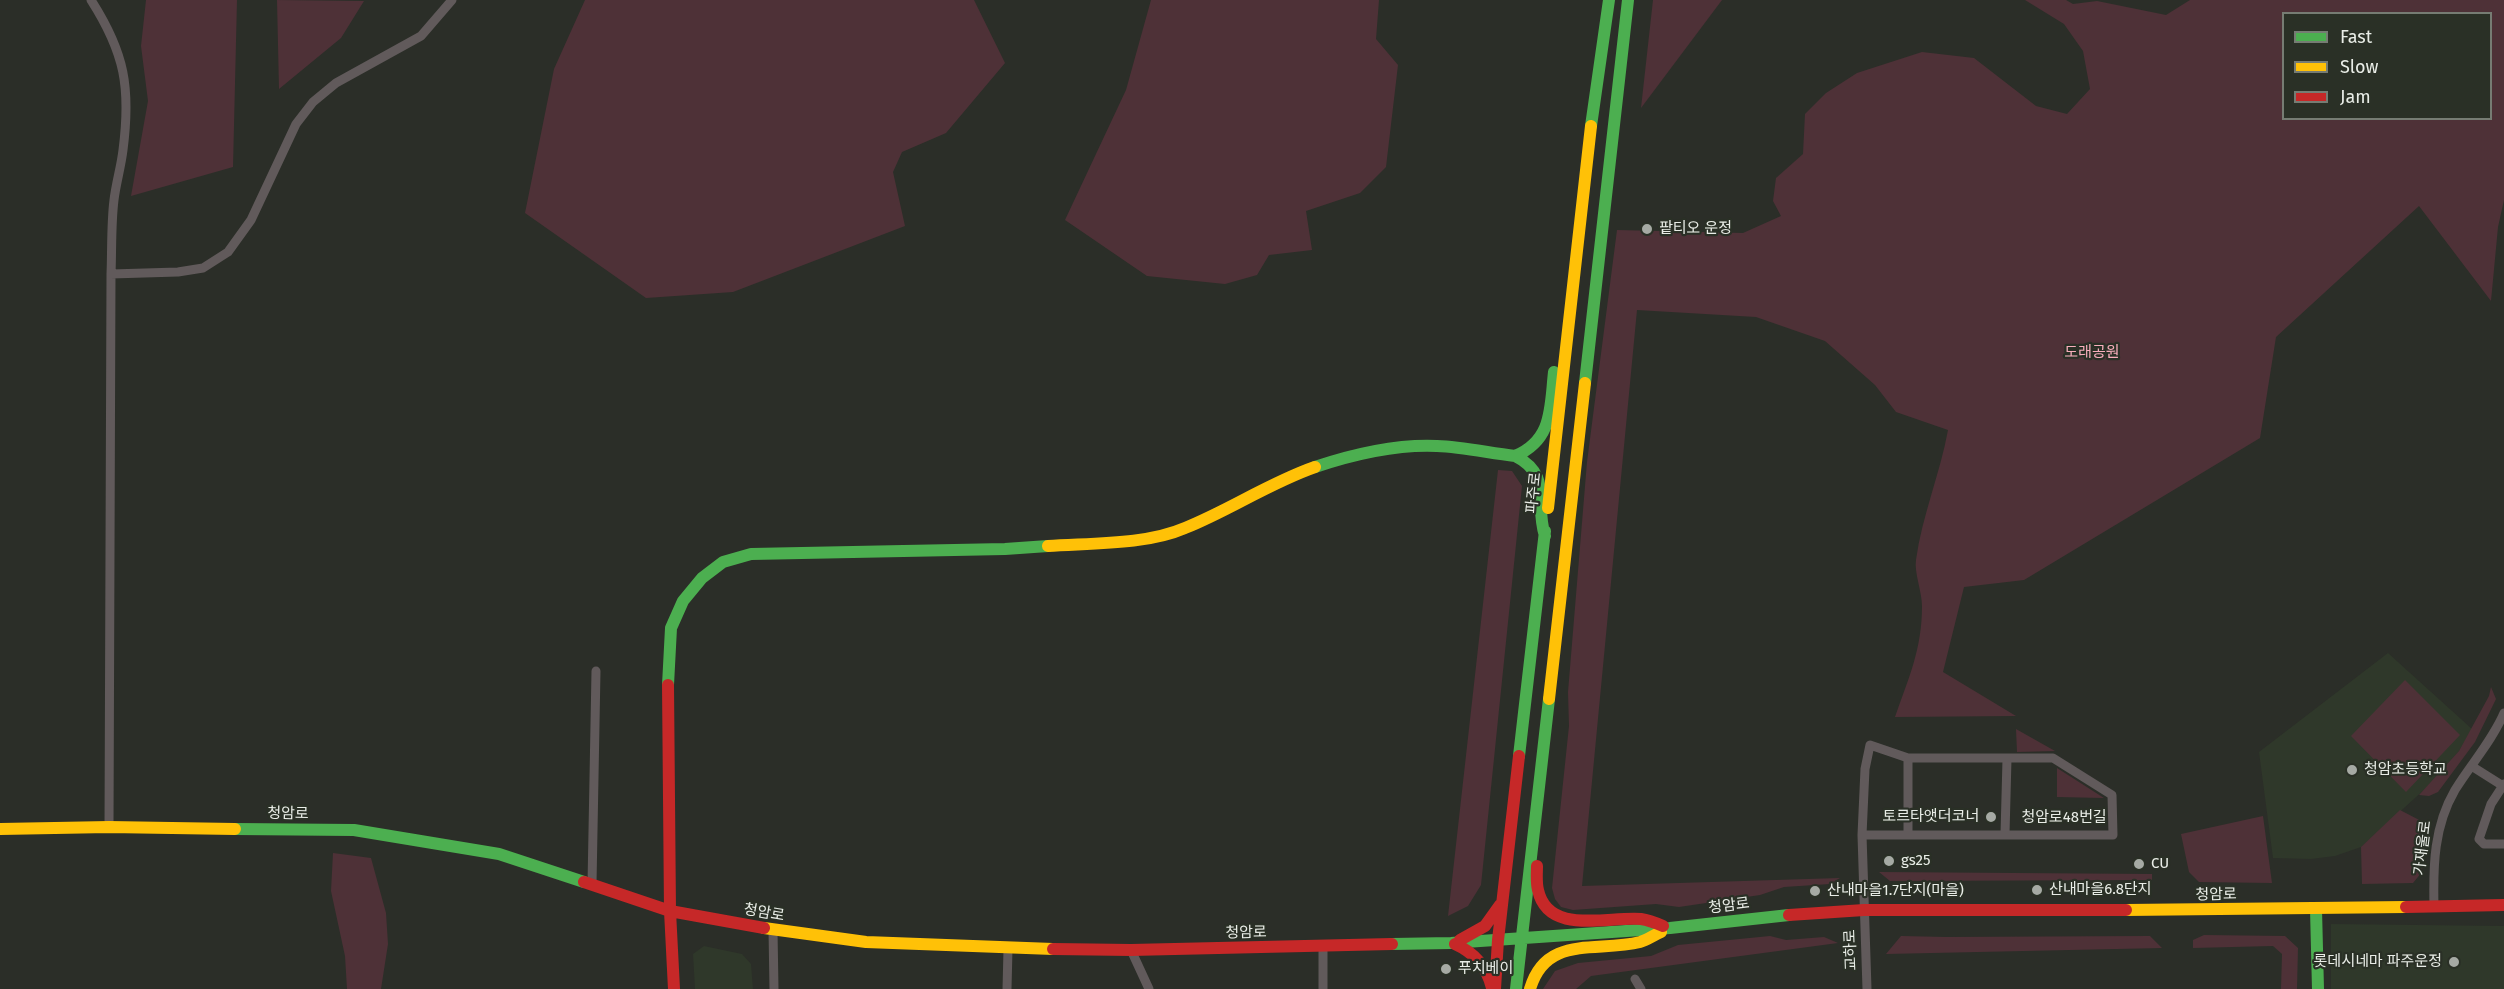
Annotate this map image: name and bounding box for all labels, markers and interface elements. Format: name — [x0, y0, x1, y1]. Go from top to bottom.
legend — [2282, 12, 2492, 120]
text: Fast — [2340, 26, 2372, 48]
text: Slow — [2340, 56, 2378, 78]
text: Jam — [2340, 86, 2371, 108]
place label: 팥티오 운정 — [1659, 220, 1732, 238]
marker: 팥티오 운정 — [1640, 222, 1654, 236]
park label: 도래공원 — [2064, 344, 2120, 362]
street label: 파주로 — [1523, 471, 1545, 515]
place label: 청암초등학교 — [2364, 761, 2447, 779]
marker: 청암초등학교 — [2345, 763, 2359, 777]
street label: 청암로 — [267, 805, 309, 823]
place label: 토르타앳더코너 — [1882, 808, 1979, 826]
street label: 청암로48번길 — [2021, 809, 2107, 827]
marker: 토르타앳더코너 — [1984, 810, 1998, 824]
street label: 가재울로 — [2411, 820, 2435, 876]
place label: gs25 — [1901, 852, 1930, 870]
marker: gs25 — [1882, 854, 1896, 868]
place label: CU — [2151, 855, 2169, 873]
marker: CU — [2132, 857, 2146, 871]
place label: 산내마을6.8단지 — [2049, 881, 2152, 899]
place label: 산내마을1.7단지(마을) — [1827, 882, 1964, 900]
marker: 산내마을6.8단지 — [2030, 883, 2044, 897]
marker: 산내마을1.7단지(마을) — [1808, 884, 1822, 898]
street label: 청암로 — [2195, 886, 2237, 904]
street label: 청암로 — [1707, 895, 1751, 917]
street label: 청암로 — [742, 901, 786, 925]
street label: 청암로 — [1225, 924, 1267, 942]
street label: 교하로 — [1841, 929, 1861, 971]
place label: 롯데시네마 파주운정 — [2314, 953, 2442, 971]
marker: 롯데시네마 파주운정 — [2447, 955, 2461, 969]
place label: 푸치베이 — [1458, 960, 1513, 978]
marker: 푸치베이 — [1439, 962, 1453, 976]

